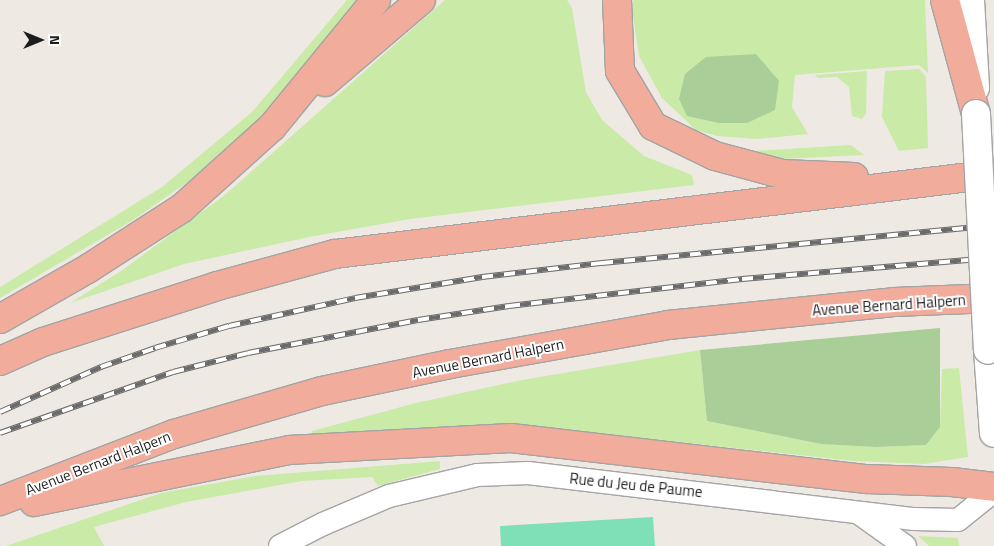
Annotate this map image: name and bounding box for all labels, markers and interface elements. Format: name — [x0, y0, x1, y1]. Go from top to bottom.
north arrow — [15, 15, 65, 65]
text: N — [45, 35, 66, 45]
street label: Avenue Bernard Halpern — [812, 291, 966, 319]
street label: Avenue Bernard Halpern — [411, 334, 565, 382]
street label: Avenue Bernard Halpern — [23, 427, 173, 499]
street label: Rue du Jeu de Paume — [569, 469, 703, 501]

